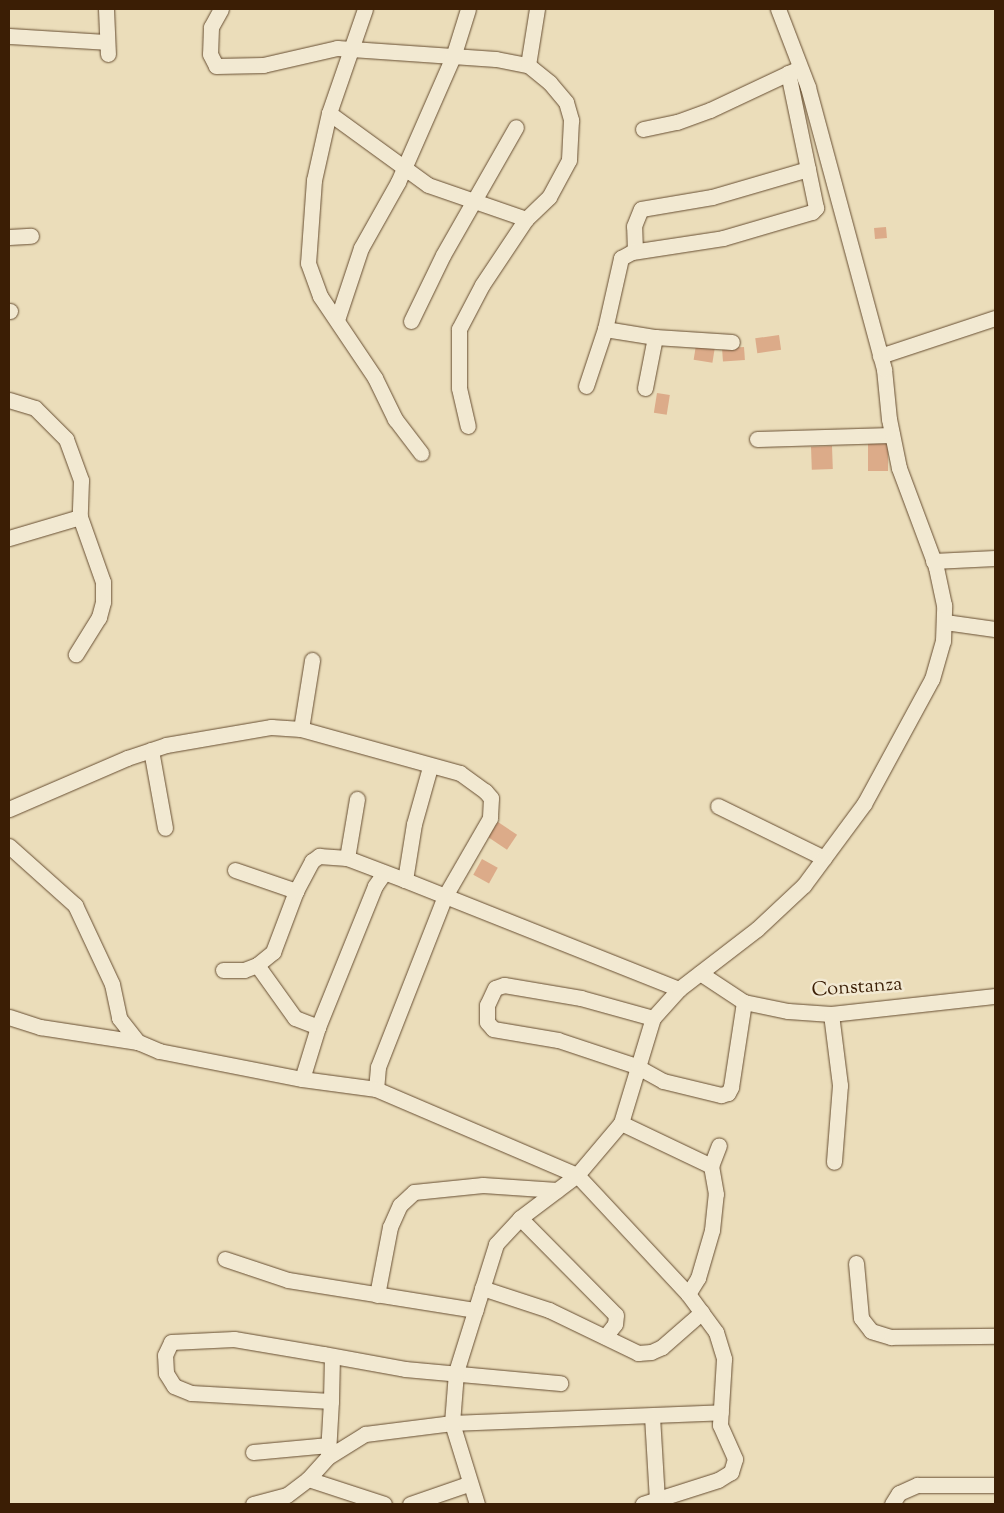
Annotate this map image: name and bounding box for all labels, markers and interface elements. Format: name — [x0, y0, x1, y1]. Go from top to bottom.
street label: Constanza — [811, 973, 903, 1003]

